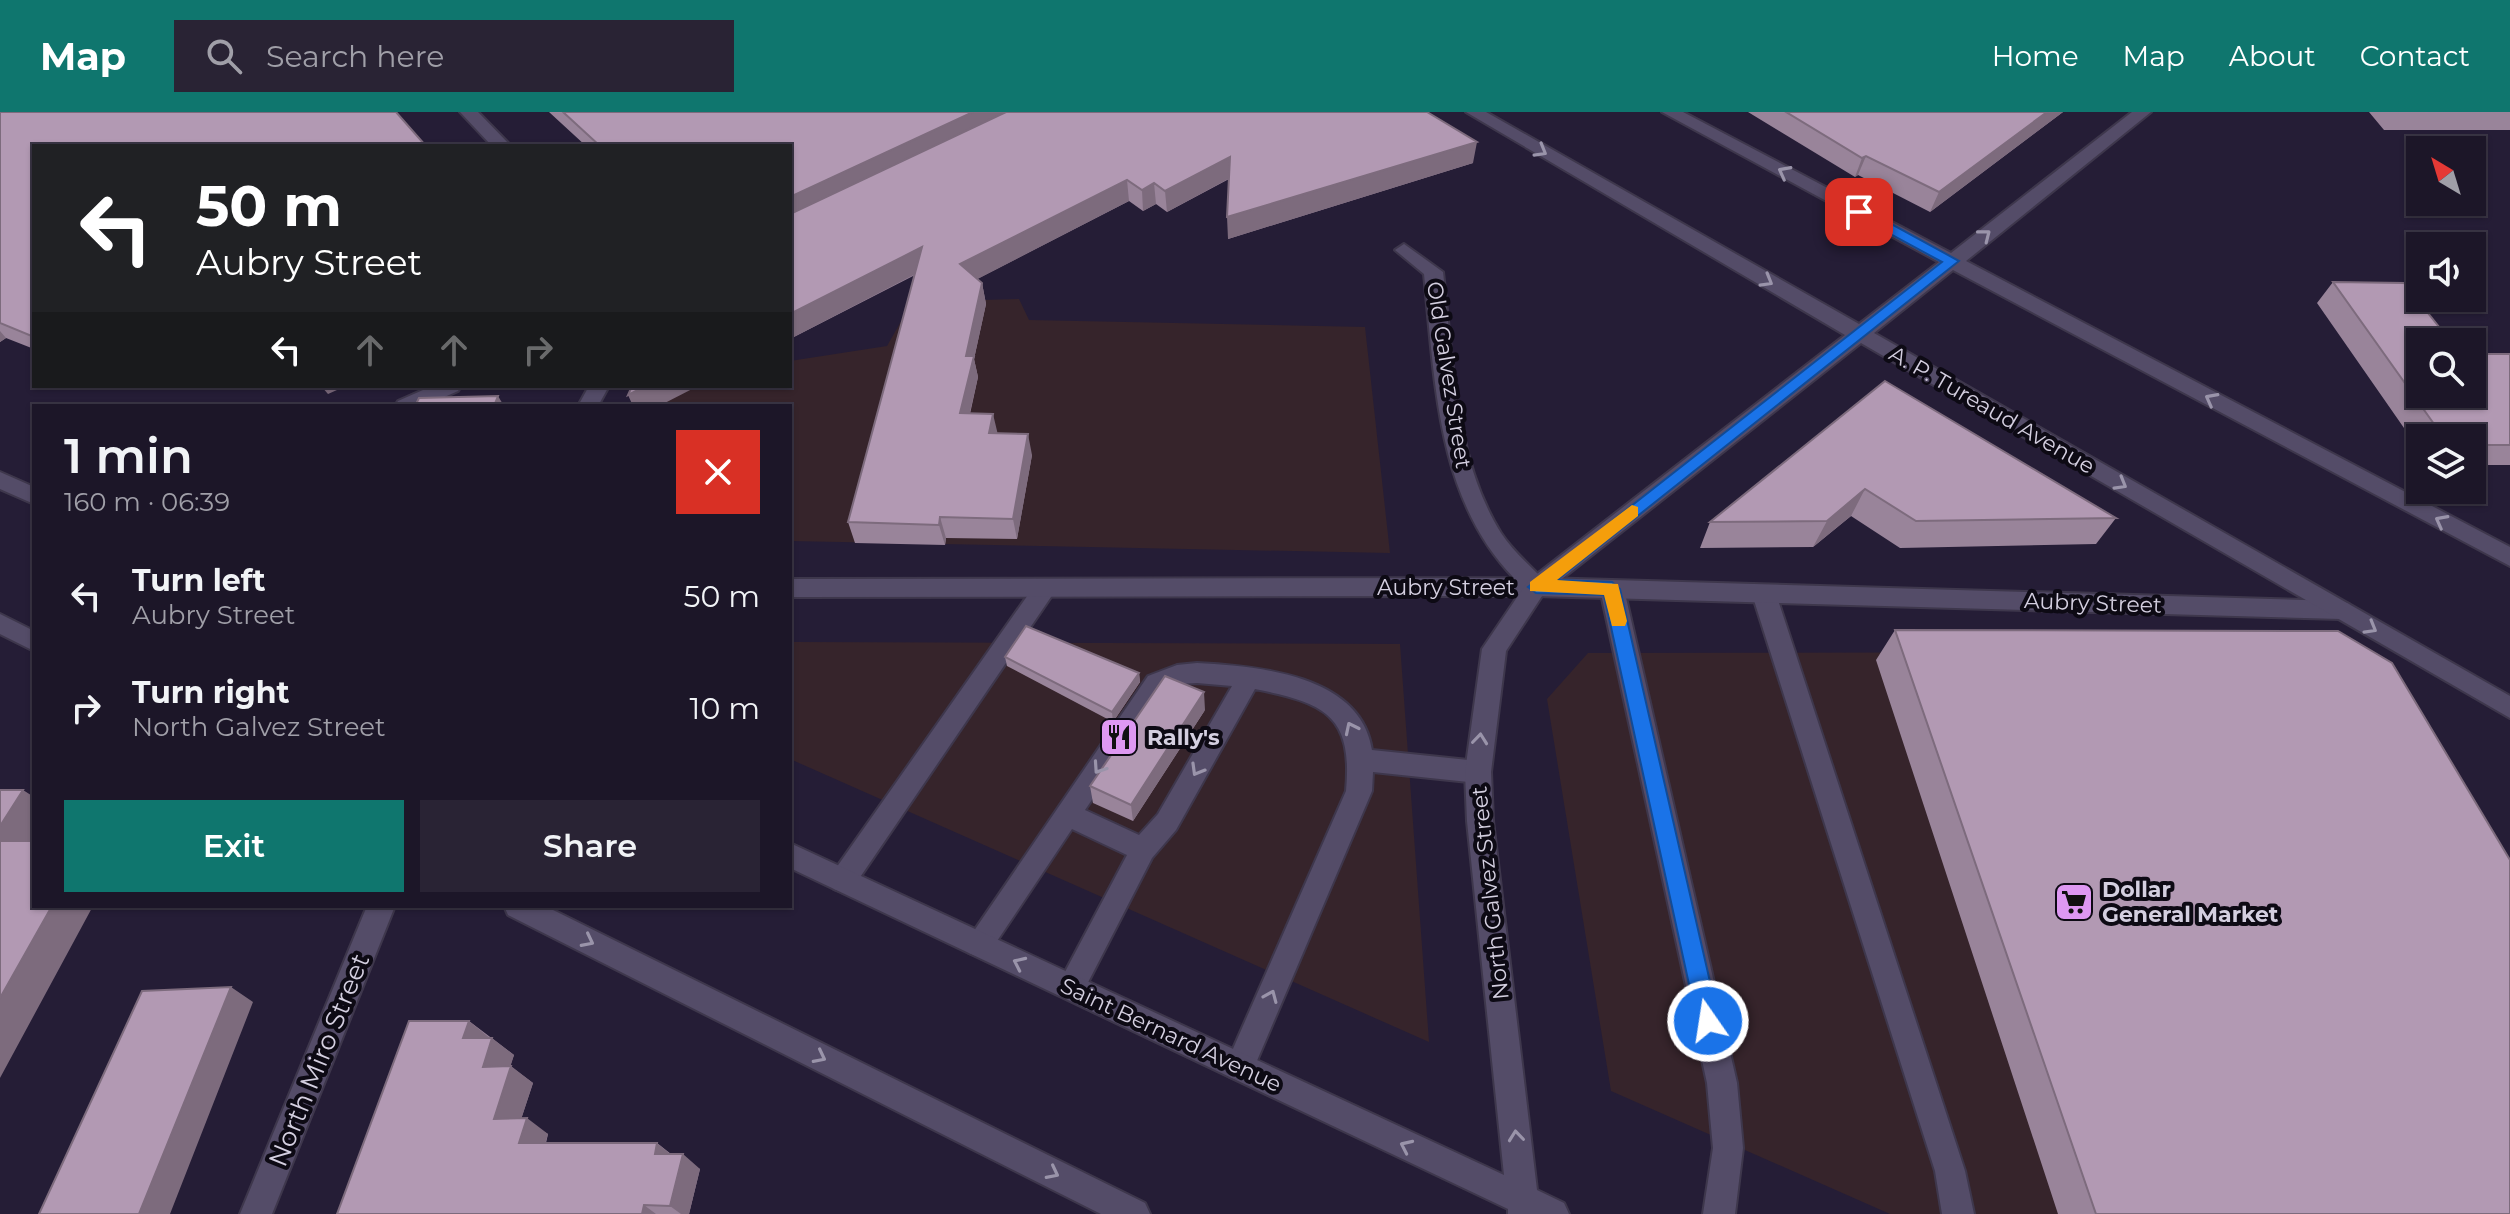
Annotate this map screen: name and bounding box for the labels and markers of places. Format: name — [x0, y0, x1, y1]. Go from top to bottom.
pin — [1825, 178, 1893, 246]
restaurant icon: Rally's — [1098, 716, 1140, 758]
place label: Rally's — [1147, 724, 1220, 751]
place label: Dollar General Market — [2102, 876, 2279, 928]
supermarket icon: Dollar General Market — [2053, 881, 2095, 923]

